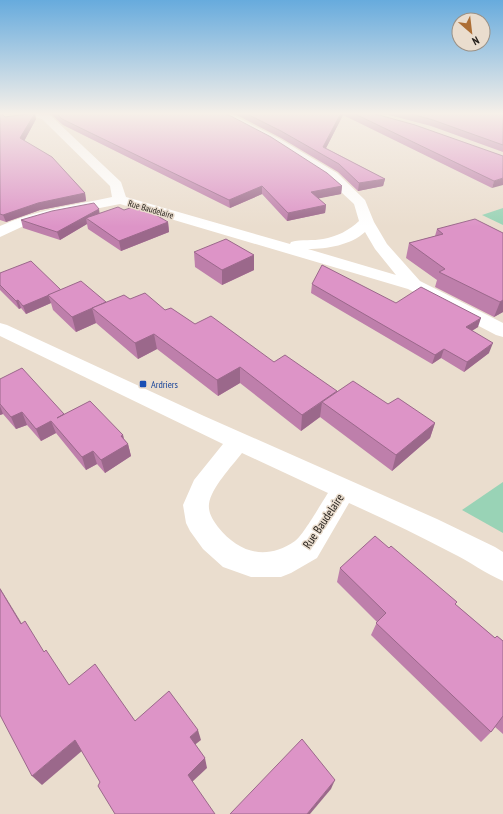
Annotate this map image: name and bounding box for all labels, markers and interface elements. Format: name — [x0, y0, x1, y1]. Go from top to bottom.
north arrow — [451, 12, 491, 52]
text: N — [470, 33, 482, 48]
street label: Rue Baudelaire — [127, 197, 175, 221]
place label: Ardriers — [151, 378, 179, 391]
marker: Ardriers — [138, 379, 148, 389]
street label: Rue Baudelaire — [299, 491, 347, 551]

